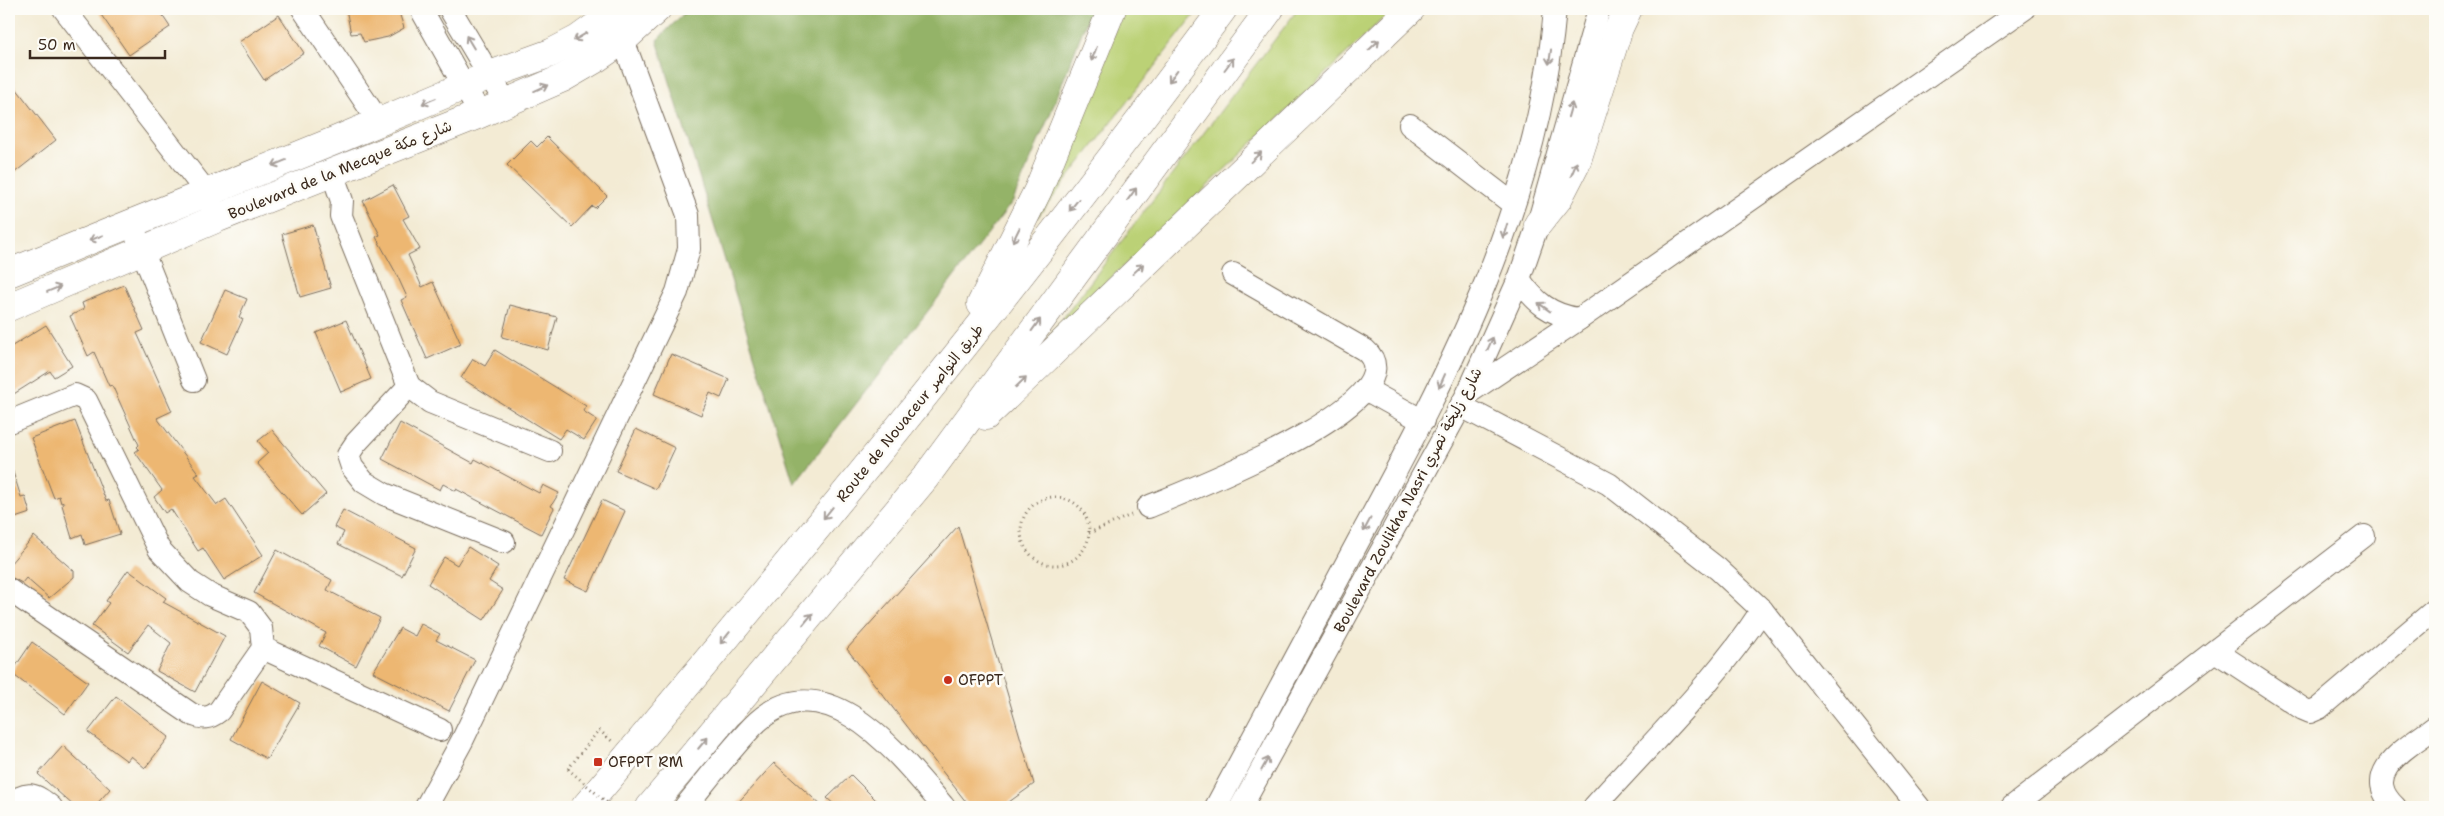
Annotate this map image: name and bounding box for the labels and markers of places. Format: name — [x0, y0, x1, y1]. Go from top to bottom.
place label: OFPPT — [958, 670, 1003, 690]
marker: OFPPT — [942, 674, 954, 686]
place label: OFPPT RM — [608, 752, 683, 772]
marker: OFPPT RM — [592, 756, 604, 768]

